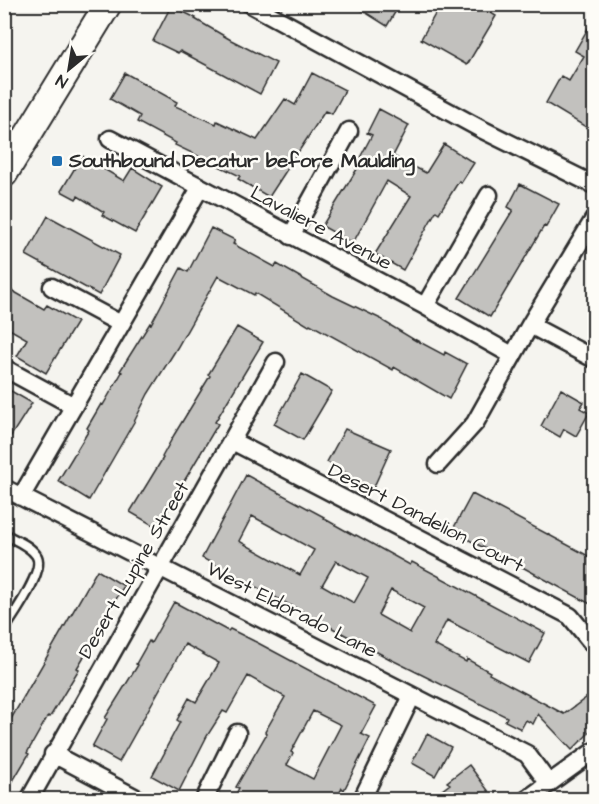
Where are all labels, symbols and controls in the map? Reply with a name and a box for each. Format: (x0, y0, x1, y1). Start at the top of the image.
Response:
north arrow (39, 39, 99, 99)
text: N (52, 69, 72, 93)
place label: Southbound Decatur before Maulding (68, 147, 415, 176)
marker: Southbound Decatur before Maulding (50, 154, 64, 168)
street label: Lavaliere Avenue (245, 179, 397, 277)
street label: Desert Dandelion Court (323, 456, 529, 580)
street label: Desert Lupine Street (72, 476, 196, 664)
street label: West Eldorado Lane (202, 555, 382, 665)

